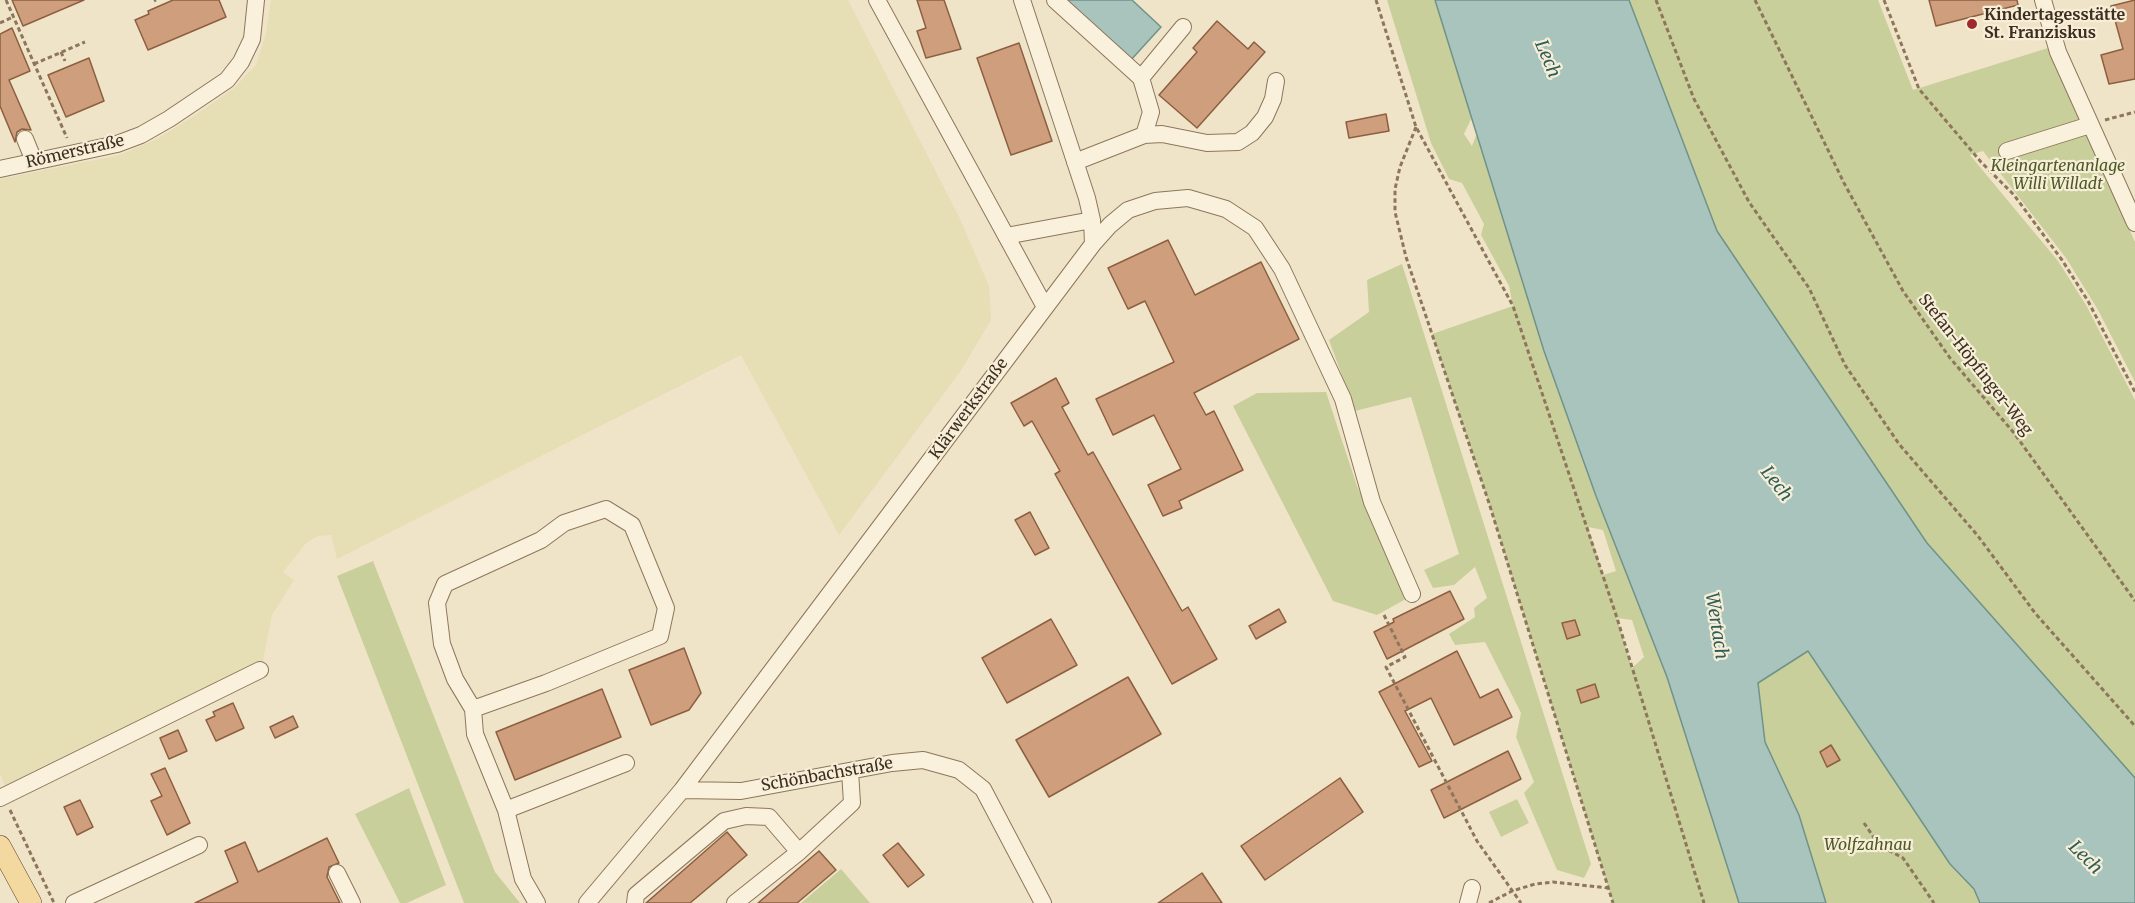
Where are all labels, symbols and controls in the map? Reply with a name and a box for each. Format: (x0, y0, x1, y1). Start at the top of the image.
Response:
place label: Kindertagesstätte St. Franziskus (1984, 5, 2125, 43)
marker: Kindertagesstätte St. Franziskus (1965, 17, 1979, 31)
water label: Lech (1530, 37, 1564, 81)
street label: Römerstraße (24, 131, 126, 173)
park label: Kleingartenanlage Willi Willadt (1991, 156, 2125, 194)
street label: Stefan-Höpfinger-Weg (1914, 291, 2036, 439)
street label: Klärwerkstraße (926, 355, 1012, 463)
water label: Lech (1756, 462, 1796, 506)
water label: Wertach (1700, 591, 1732, 661)
street label: Schönbachstraße (760, 754, 894, 796)
park label: Wolfzahnau (1824, 835, 1912, 855)
water label: Lech (2064, 837, 2106, 879)

